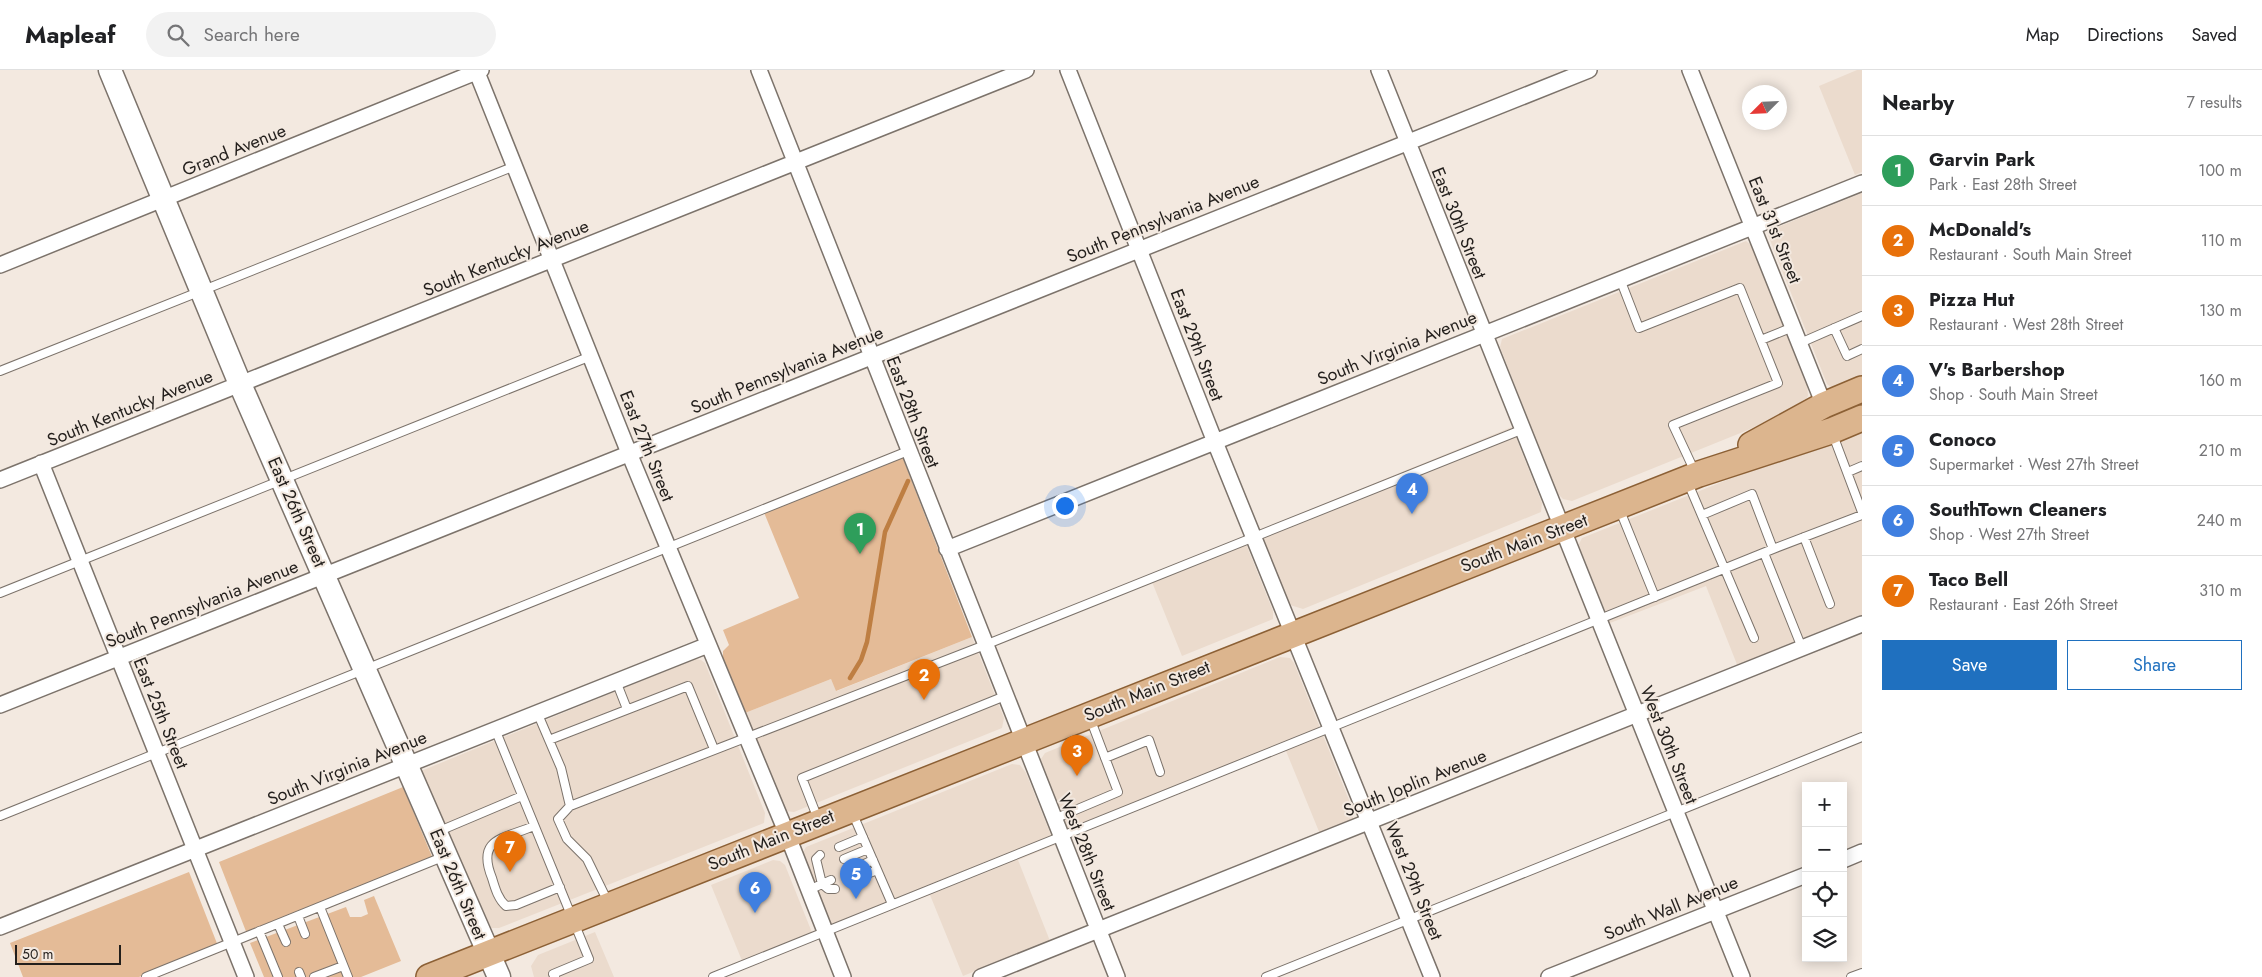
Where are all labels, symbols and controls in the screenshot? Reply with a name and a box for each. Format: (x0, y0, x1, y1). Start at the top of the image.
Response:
search box (146, 12, 496, 57)
text: Mapleaf (25, 17, 116, 52)
icon: search (164, 21, 192, 49)
text: Search here (204, 21, 300, 48)
text: Map (2026, 22, 2059, 48)
text: Directions (2087, 22, 2163, 48)
text: Saved (2191, 22, 2237, 48)
north arrow (1742, 85, 1787, 130)
text: Nearby (1882, 88, 1954, 118)
text: 7 results (2186, 91, 2242, 114)
street label: Grand Avenue (178, 117, 290, 183)
text: Garvin Park (1929, 146, 2035, 173)
text: 1 (1894, 159, 1902, 182)
text: 100 m (2198, 159, 2242, 182)
street label: East 30th Street (1425, 163, 1493, 283)
street label: South Pennsylvania Avenue (1063, 168, 1263, 270)
street label: East 31st Street (1742, 173, 1809, 288)
text: Park · East 28th Street (1929, 173, 2077, 196)
street label: South Kentucky Avenue (419, 213, 593, 303)
text: McDonald's (1929, 216, 2031, 243)
text: 2 (1893, 229, 1903, 252)
text: 110 m (2201, 229, 2242, 252)
text: Restaurant · South Main Street (1929, 243, 2132, 266)
street label: East 29th Street (1164, 285, 1231, 405)
text: Pizza Hut (1929, 286, 2014, 313)
text: 3 (1893, 299, 1903, 322)
text: 130 m (2199, 299, 2242, 322)
street label: South Virginia Avenue (1313, 304, 1481, 392)
text: Restaurant · West 28th Street (1929, 313, 2123, 336)
street label: South Pennsylvania Avenue (687, 319, 887, 421)
street label: East 28th Street (880, 352, 946, 472)
text: V's Barbershop (1929, 356, 2065, 383)
street label: South Kentucky Avenue (43, 363, 217, 453)
text: 4 (1892, 369, 1904, 392)
text: 160 m (2199, 369, 2242, 392)
text: Shop · South Main Street (1929, 383, 2098, 406)
street label: East 27th Street (613, 387, 681, 506)
text: Conoco (1929, 426, 1996, 453)
text: 5 (1893, 439, 1903, 462)
text: 210 m (2199, 439, 2242, 462)
street label: East 26th Street (261, 453, 333, 572)
text: Supermarket · West 27th Street (1929, 453, 2139, 476)
pin: 4 (1396, 473, 1428, 514)
your location (1052, 493, 1078, 519)
text: SouthTown Cleaners (1929, 496, 2107, 523)
street label: South Main Street (1457, 507, 1592, 579)
text: 6 (1893, 509, 1903, 532)
text: 240 m (2197, 509, 2242, 532)
pin: 1 (844, 513, 876, 554)
text: Shop · West 27th Street (1929, 523, 2089, 546)
street label: South Pennsylvania Avenue (102, 553, 302, 655)
text: Taco Bell (1929, 566, 2008, 593)
text: 7 (1893, 579, 1903, 602)
text: 310 m (2199, 579, 2242, 602)
text: Restaurant · East 26th Street (1929, 593, 2118, 616)
button: Save (1882, 640, 2057, 690)
button: Share (2067, 640, 2242, 690)
street label: East 25th Street (127, 653, 195, 773)
street label: South Main Street (1080, 654, 1215, 728)
pin: 2 (908, 659, 940, 700)
street label: West 30th Street (1633, 682, 1705, 809)
street label: South Virginia Avenue (263, 724, 431, 812)
pin: 3 (1061, 735, 1093, 776)
street label: South Joplin Avenue (1339, 742, 1491, 824)
map controls (1802, 782, 1847, 962)
button: + (1802, 782, 1847, 827)
street label: West 28th Street (1052, 789, 1123, 915)
street label: South Main Street (704, 803, 839, 877)
street label: West 29th Street (1378, 818, 1450, 945)
street label: East 26th Street (423, 824, 493, 944)
button: − (1802, 827, 1847, 872)
pin: 7 (494, 831, 526, 872)
pin: 5 (840, 858, 872, 899)
street label: South Wall Avenue (1600, 869, 1742, 947)
pin: 6 (739, 872, 771, 913)
button: locate (1802, 872, 1847, 917)
button: layers (1802, 917, 1847, 962)
scale bar (15, 942, 121, 965)
text: 50 m (22, 944, 53, 964)

